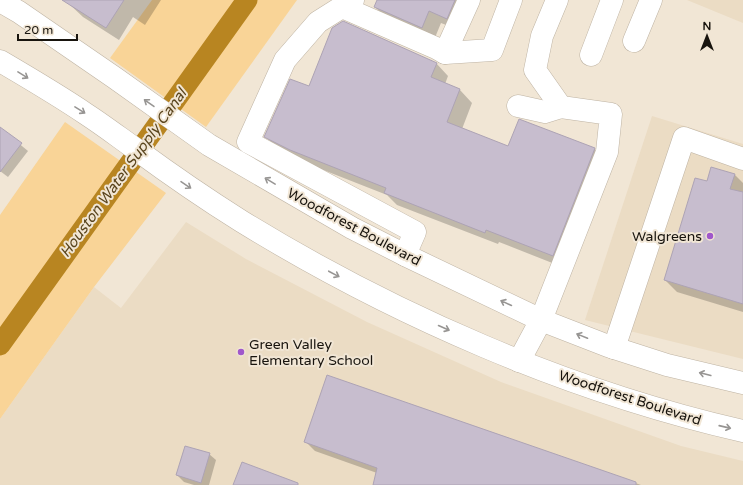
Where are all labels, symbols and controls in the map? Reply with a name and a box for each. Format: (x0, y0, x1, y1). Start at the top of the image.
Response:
scale bar (18, 16, 77, 42)
north arrow (687, 16, 727, 56)
text: N (703, 20, 711, 33)
text: 20 m (24, 23, 53, 37)
one-way arrow (17, 71, 28, 79)
water label: Houston Water Supply Canal (56, 83, 192, 261)
one-way arrow (144, 99, 155, 107)
one-way arrow (74, 106, 86, 114)
one-way arrow (264, 177, 276, 185)
one-way arrow (180, 181, 192, 189)
street label: Woodforest Boulevard (284, 185, 424, 269)
place label: Walgreens (632, 228, 702, 245)
marker: Walgreens (705, 231, 715, 241)
one-way arrow (328, 271, 340, 278)
one-way arrow (500, 299, 512, 306)
one-way arrow (438, 325, 450, 332)
one-way arrow (577, 332, 589, 339)
place label: Green Valley Elementary School (249, 336, 373, 369)
marker: Green Valley Elementary School (236, 347, 246, 357)
street label: Woodforest Boulevard (557, 367, 703, 429)
one-way arrow (699, 370, 712, 377)
one-way arrow (719, 423, 732, 431)

